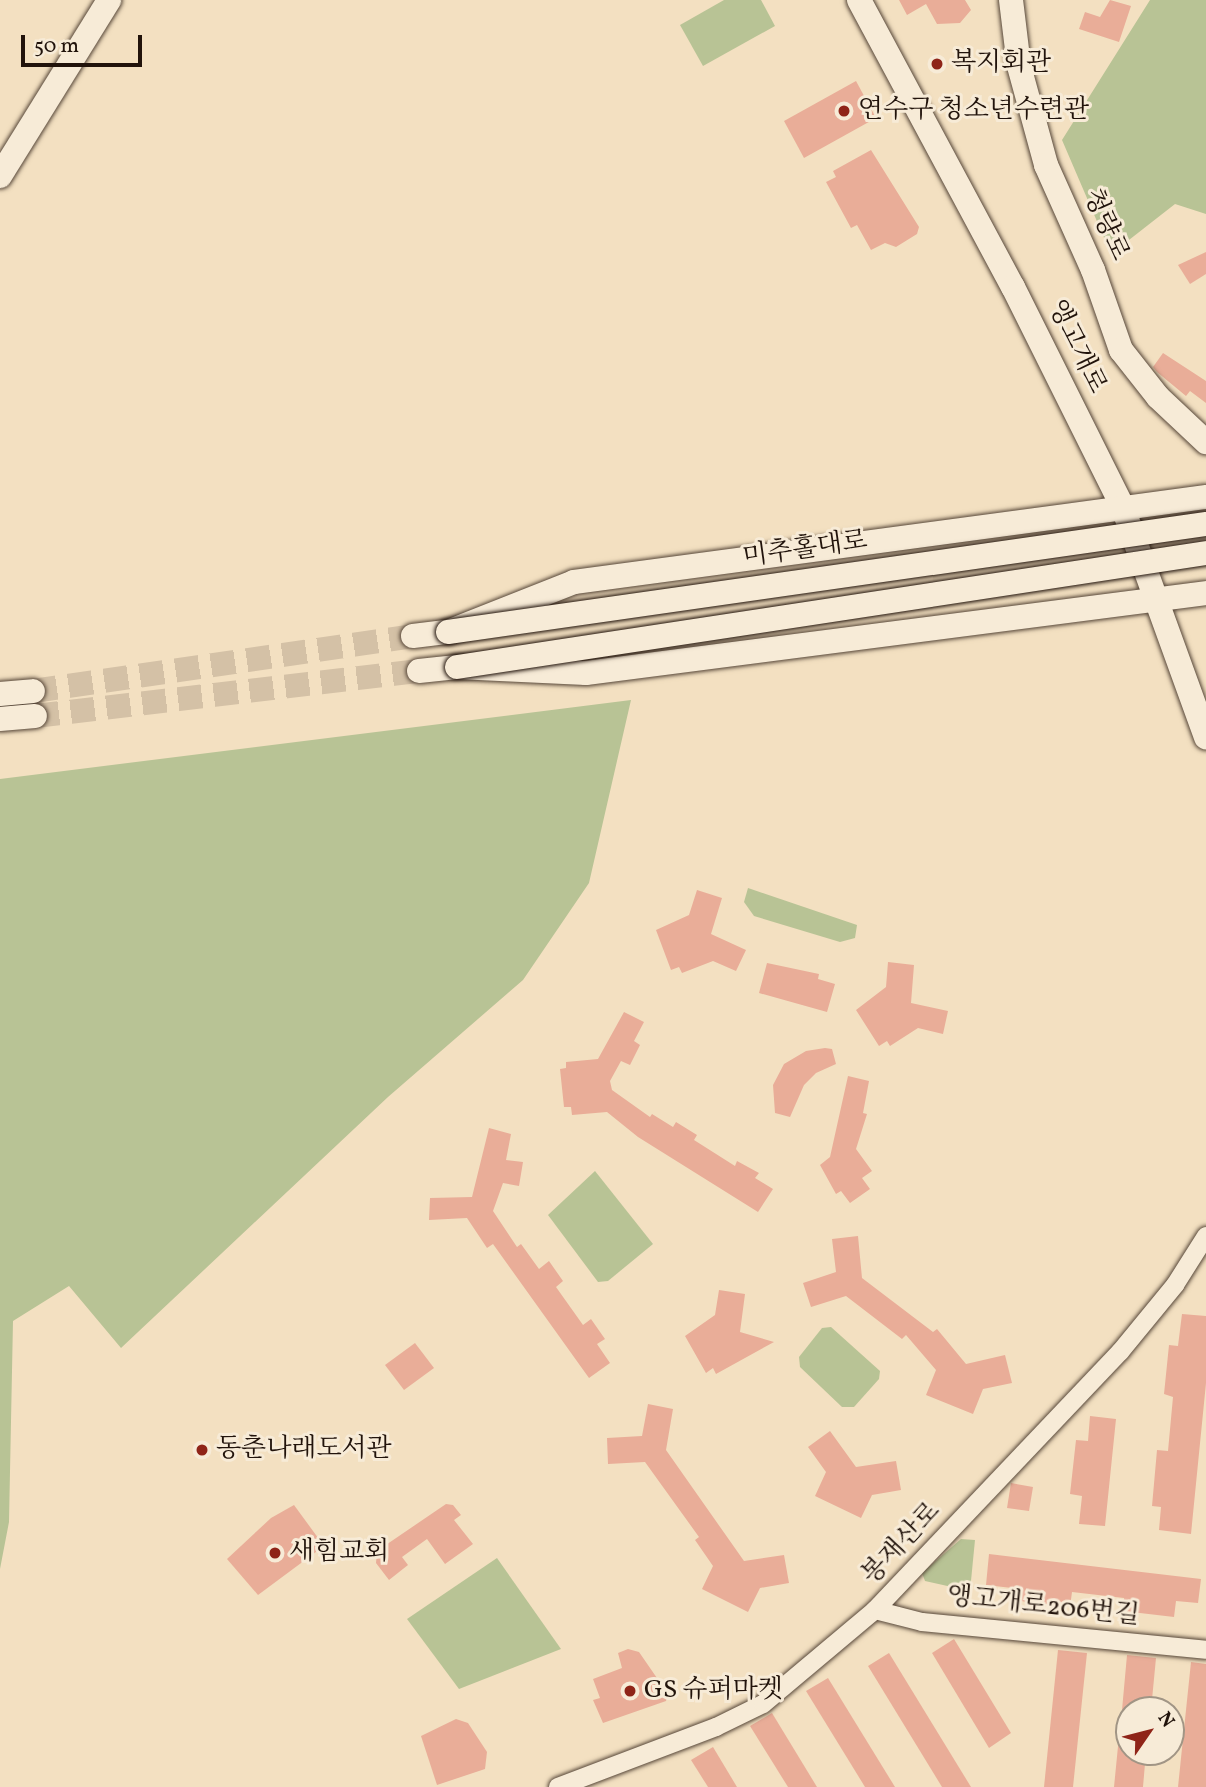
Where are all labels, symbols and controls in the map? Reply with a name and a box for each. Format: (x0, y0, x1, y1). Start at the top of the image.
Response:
scale bar (24, 21, 145, 65)
text: 50 m (34, 32, 79, 61)
place label: 복지회관 (951, 48, 1051, 80)
marker: 복지회관 (929, 56, 945, 72)
place label: 연수구 청소년수련관 (858, 95, 1089, 127)
marker: 연수구 청소년수련관 (836, 103, 852, 119)
street label: 청량로 (1075, 184, 1135, 266)
street label: 앵고개로 (1040, 295, 1112, 399)
street label: 미추홀대로 (741, 526, 869, 574)
place label: 동춘나래도서관 (216, 1434, 392, 1466)
marker: 동춘나래도서관 (194, 1442, 210, 1458)
street label: 봉재산로 (856, 1497, 948, 1591)
place label: 새힘교회 (289, 1537, 389, 1569)
marker: 새힘교회 (267, 1545, 283, 1561)
street label: 앵고개로206번길 (945, 1581, 1141, 1633)
place label: GS 슈퍼마켓 (644, 1675, 783, 1707)
marker: GS 슈퍼마켓 (622, 1683, 638, 1699)
north arrow (1115, 1696, 1185, 1766)
text: N (1151, 1707, 1180, 1733)

